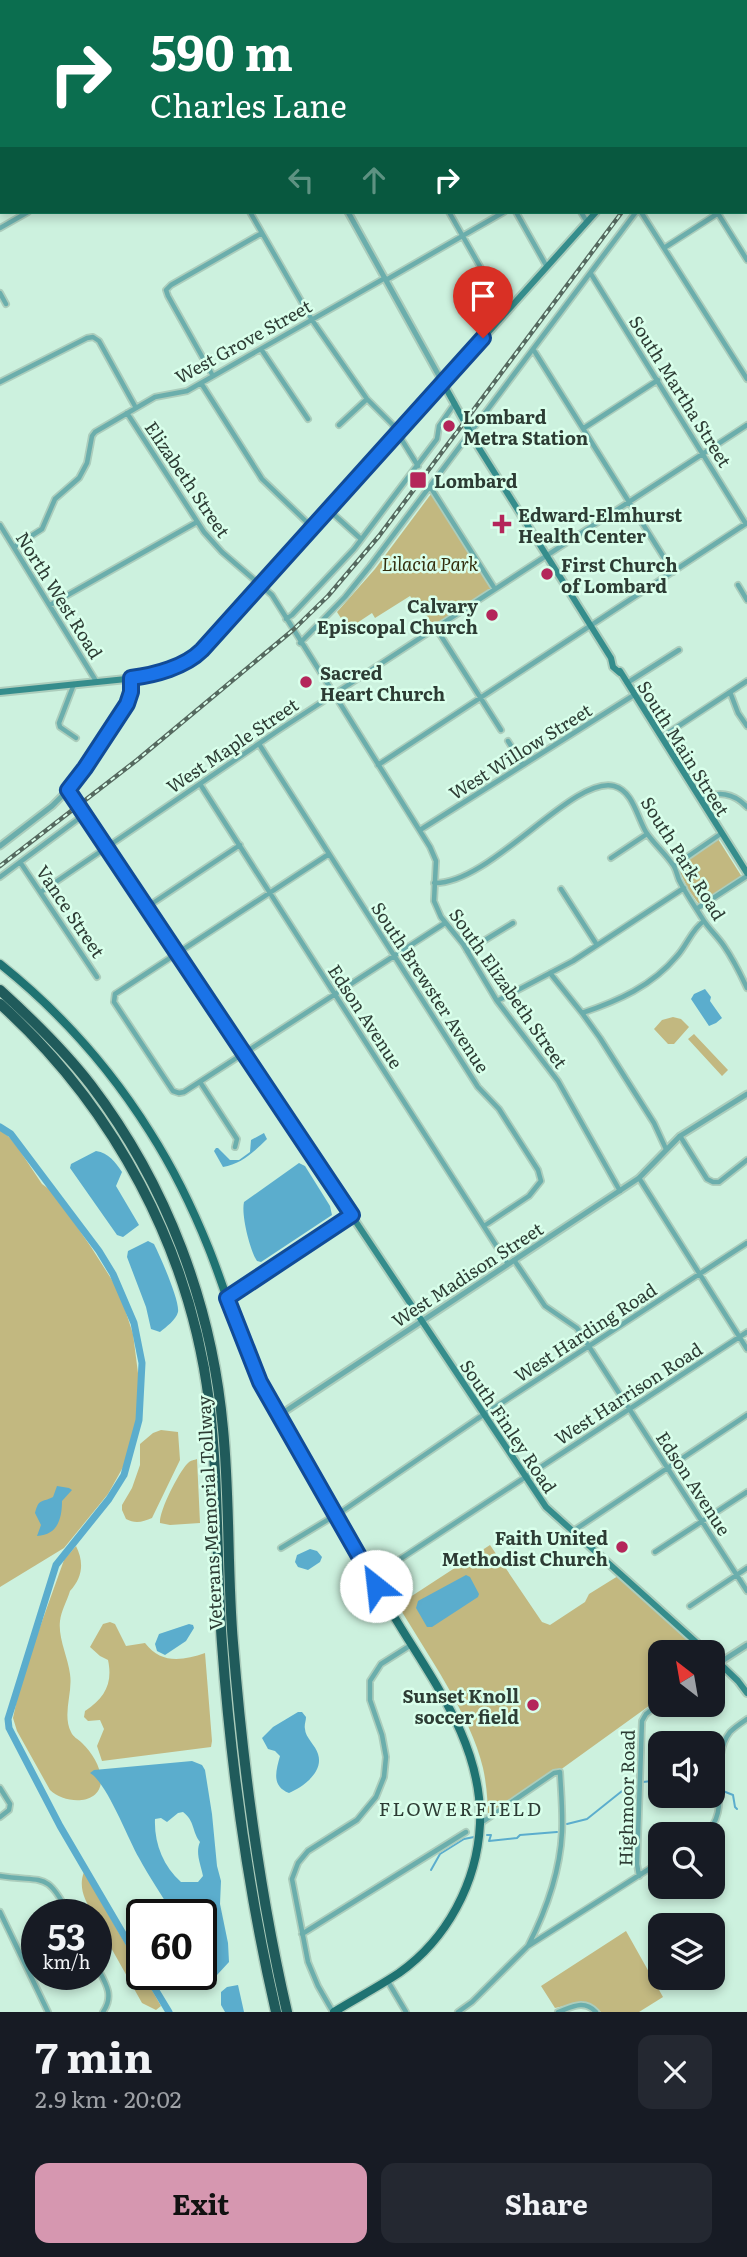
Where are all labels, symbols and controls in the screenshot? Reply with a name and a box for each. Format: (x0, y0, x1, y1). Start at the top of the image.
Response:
text: 590 m (150, 13, 293, 86)
icon: right (35, 28, 126, 119)
text: Charles Lane (150, 80, 347, 128)
icon: left (282, 161, 320, 199)
icon: ahead (355, 161, 393, 199)
icon: right (428, 161, 466, 199)
pin (453, 266, 513, 338)
icon: arrive (464, 277, 502, 315)
street label: West Grove Street (170, 292, 317, 390)
street label: South Martha Street (623, 310, 739, 473)
place label: Lombard Metra Station (463, 403, 589, 451)
street label: Elizabeth Street (139, 415, 238, 543)
marker: Lombard Metra Station (441, 418, 457, 434)
place label: Lombard (434, 467, 518, 494)
marker: Lombard (408, 470, 428, 490)
place label: Edward-Elmhurst Health Center (518, 501, 682, 549)
marker: Edward-Elmhurst Health Center (492, 514, 512, 534)
street label: North West Road (10, 526, 110, 664)
park label: Lilacia Park (382, 550, 478, 577)
place label: First Church of Lombard (561, 551, 678, 599)
marker: First Church of Lombard (539, 566, 555, 582)
place label: Calvary Episcopal Church (317, 592, 478, 640)
marker: Calvary Episcopal Church (484, 607, 500, 623)
place label: Sacred Heart Church (320, 659, 445, 707)
marker: Sacred Heart Church (298, 674, 314, 690)
street label: South Main Street (631, 675, 737, 822)
street label: West Maple Street (160, 690, 304, 799)
street label: West Willow Street (443, 696, 597, 806)
street label: South Park Road (635, 791, 733, 925)
street label: Vance Street (30, 859, 112, 963)
street label: South Brewster Avenue (365, 896, 497, 1078)
street label: South Elizabeth Street (443, 902, 575, 1074)
street label: Edson Avenue (322, 958, 410, 1074)
street label: West Madison Street (386, 1214, 549, 1333)
street label: West Harding Road (508, 1276, 662, 1388)
street label: West Harrison Road (549, 1335, 707, 1451)
street label: South Finley Road (454, 1354, 564, 1498)
street label: Veterans Memorial Tollway (189, 1394, 229, 1631)
street label: Edson Avenue (650, 1425, 738, 1541)
place label: Faith United Methodist Church (442, 1524, 608, 1572)
marker: Faith United Methodist Church (614, 1539, 630, 1555)
position arrow (339, 1549, 413, 1623)
north arrow (648, 1640, 724, 1717)
map controls (648, 1640, 725, 1990)
place label: Sunset Knoll soccer field (402, 1682, 519, 1730)
marker: Sunset Knoll soccer field (525, 1697, 541, 1713)
street label: Highmoor Road (611, 1729, 641, 1867)
button: sound (648, 1731, 725, 1808)
district label: FLOWERFIELD (379, 1794, 543, 1822)
button: search (648, 1822, 725, 1899)
speed limit sign: 60 (126, 1899, 217, 1990)
text: 53 (47, 1909, 86, 1961)
button: layers (648, 1913, 725, 1990)
text: km/h (43, 1948, 90, 1975)
text: 7 min (35, 2024, 153, 2086)
button: close (638, 2035, 712, 2109)
text: 2.9 km · 20:02 (35, 2081, 181, 2115)
button: Exit (35, 2163, 367, 2243)
button: Share (381, 2163, 712, 2243)

